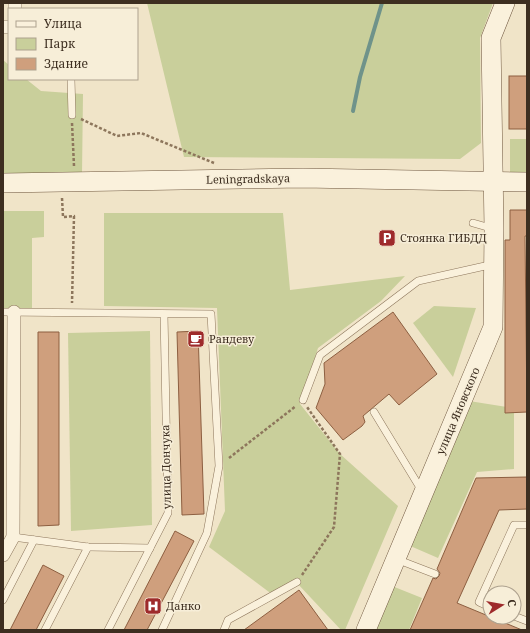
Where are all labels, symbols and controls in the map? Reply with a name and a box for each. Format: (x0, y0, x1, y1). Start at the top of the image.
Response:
legend (8, 8, 138, 80)
text: Улица (44, 15, 82, 32)
text: Парк (44, 35, 76, 52)
text: Здание (44, 55, 88, 72)
street label: Leningradskaya (206, 170, 290, 187)
parking icon: Стоянка ГИБДД (377, 228, 397, 248)
place label: Стоянка ГИБДД (400, 230, 487, 245)
cafe icon: Рандеву (186, 329, 206, 349)
place label: Рандеву (209, 331, 255, 346)
street label: улица Яновского (432, 365, 483, 457)
street label: улица Дончука (157, 425, 174, 510)
north arrow (482, 585, 522, 625)
hospital icon: Данко (143, 596, 163, 616)
place label: Данко (166, 598, 201, 613)
text: С (504, 598, 520, 608)

